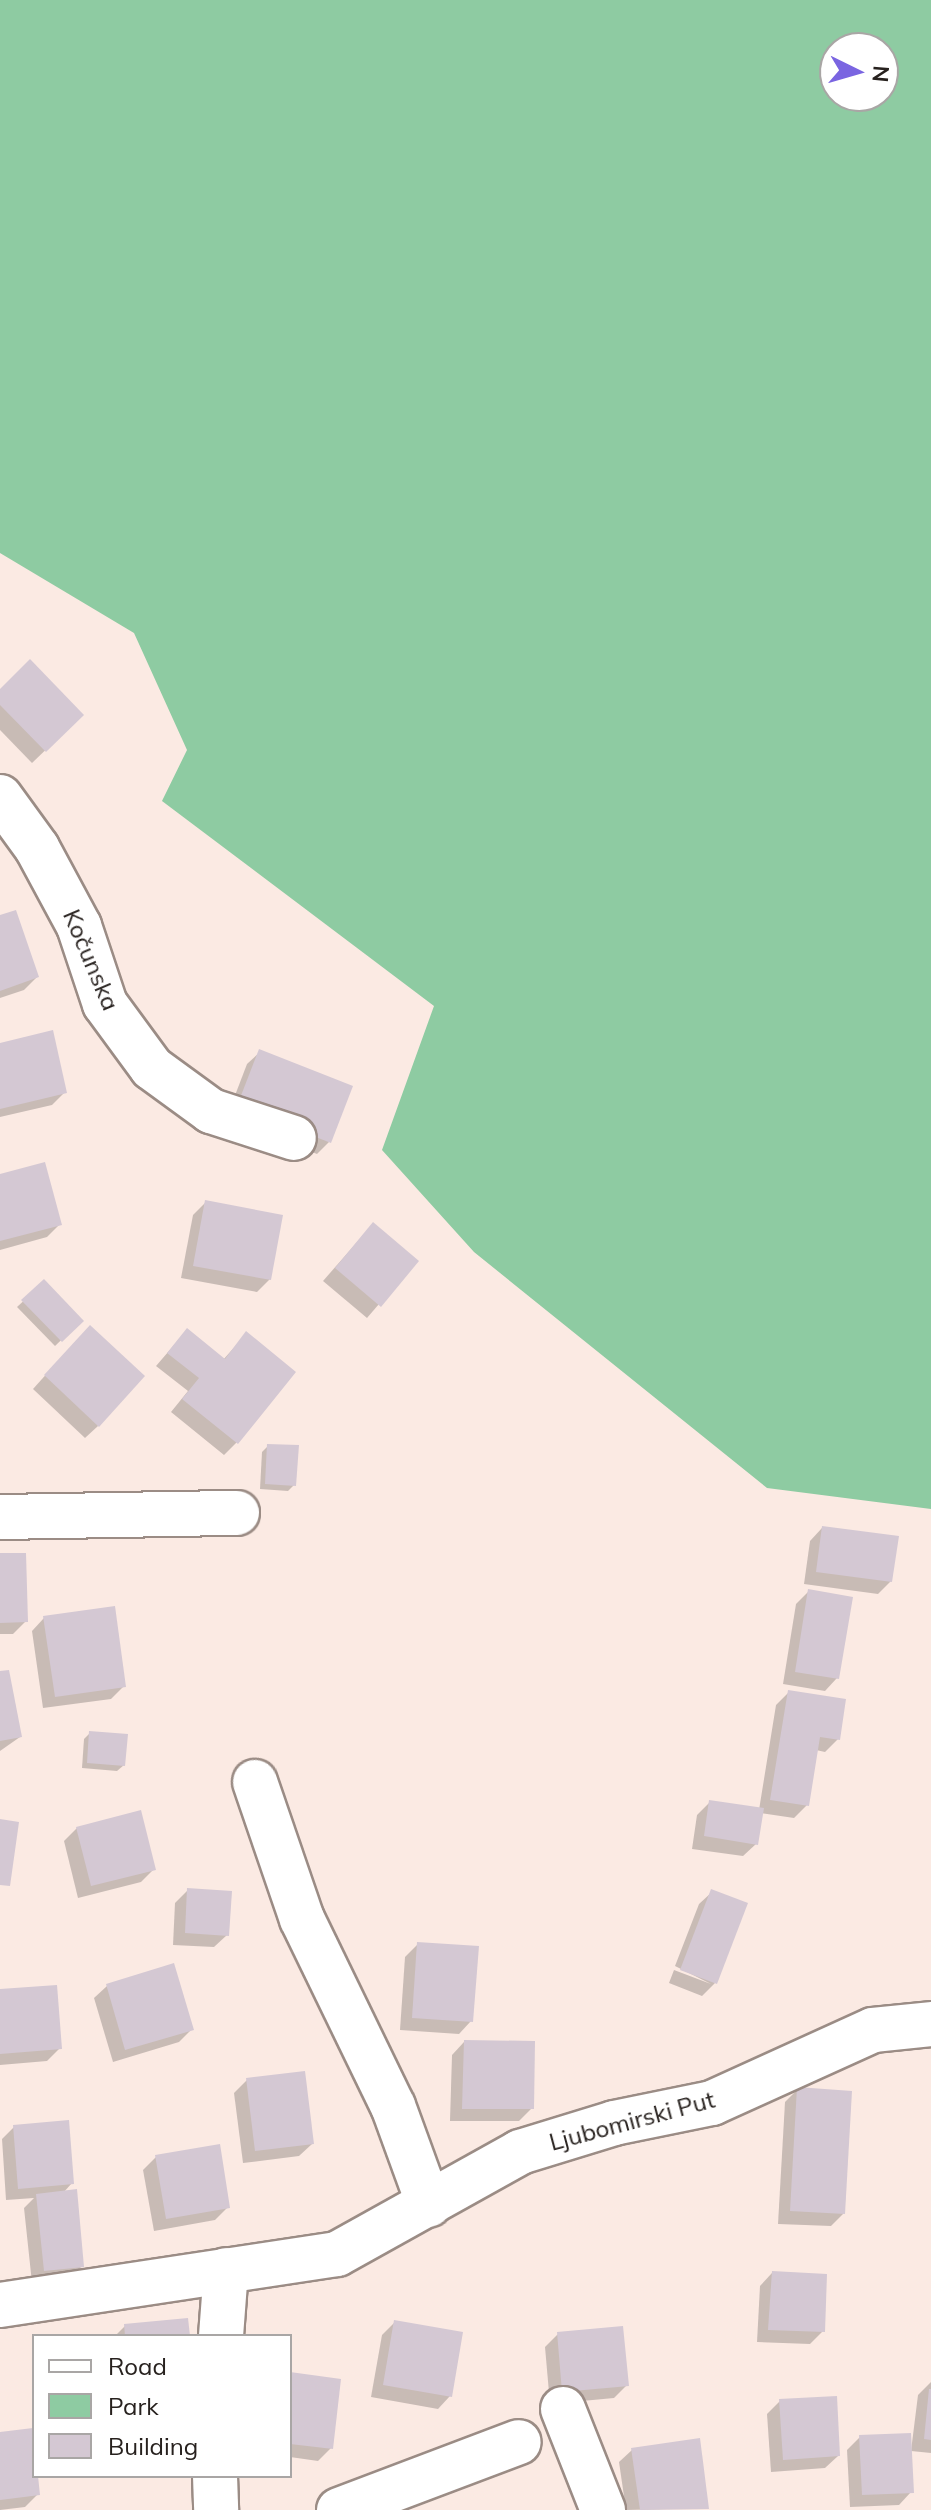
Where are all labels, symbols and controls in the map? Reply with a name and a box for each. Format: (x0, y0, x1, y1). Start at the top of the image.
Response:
north arrow (819, 32, 899, 112)
text: N (866, 64, 896, 83)
street label: Kočunska (57, 905, 125, 1015)
street label: Ljubomirski Put (546, 2085, 718, 2157)
legend (32, 2334, 292, 2478)
text: Road (108, 2351, 167, 2381)
text: Park (108, 2391, 159, 2421)
text: Building (108, 2431, 198, 2461)

